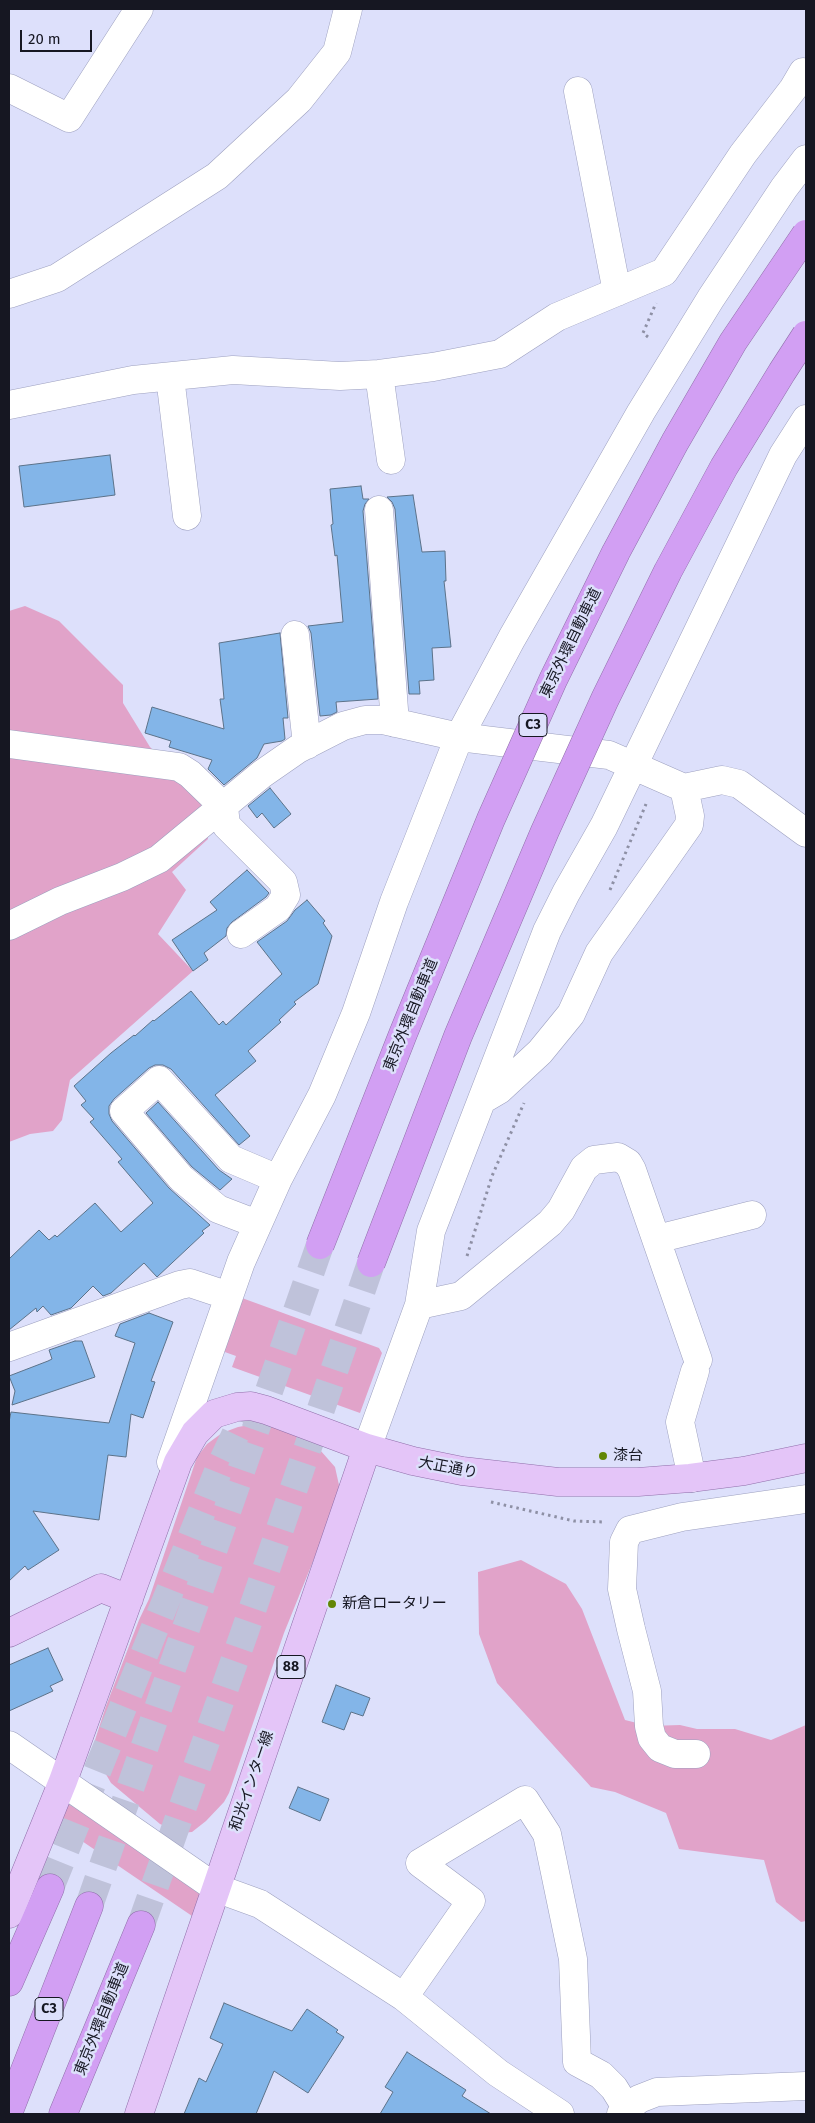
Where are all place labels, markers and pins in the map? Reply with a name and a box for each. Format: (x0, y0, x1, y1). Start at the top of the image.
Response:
place label: 漆台 (613, 1447, 643, 1465)
marker: 漆台 (597, 1450, 609, 1462)
place label: 新倉ロータリー (342, 1595, 447, 1613)
marker: 新倉ロータリー (326, 1598, 338, 1610)

